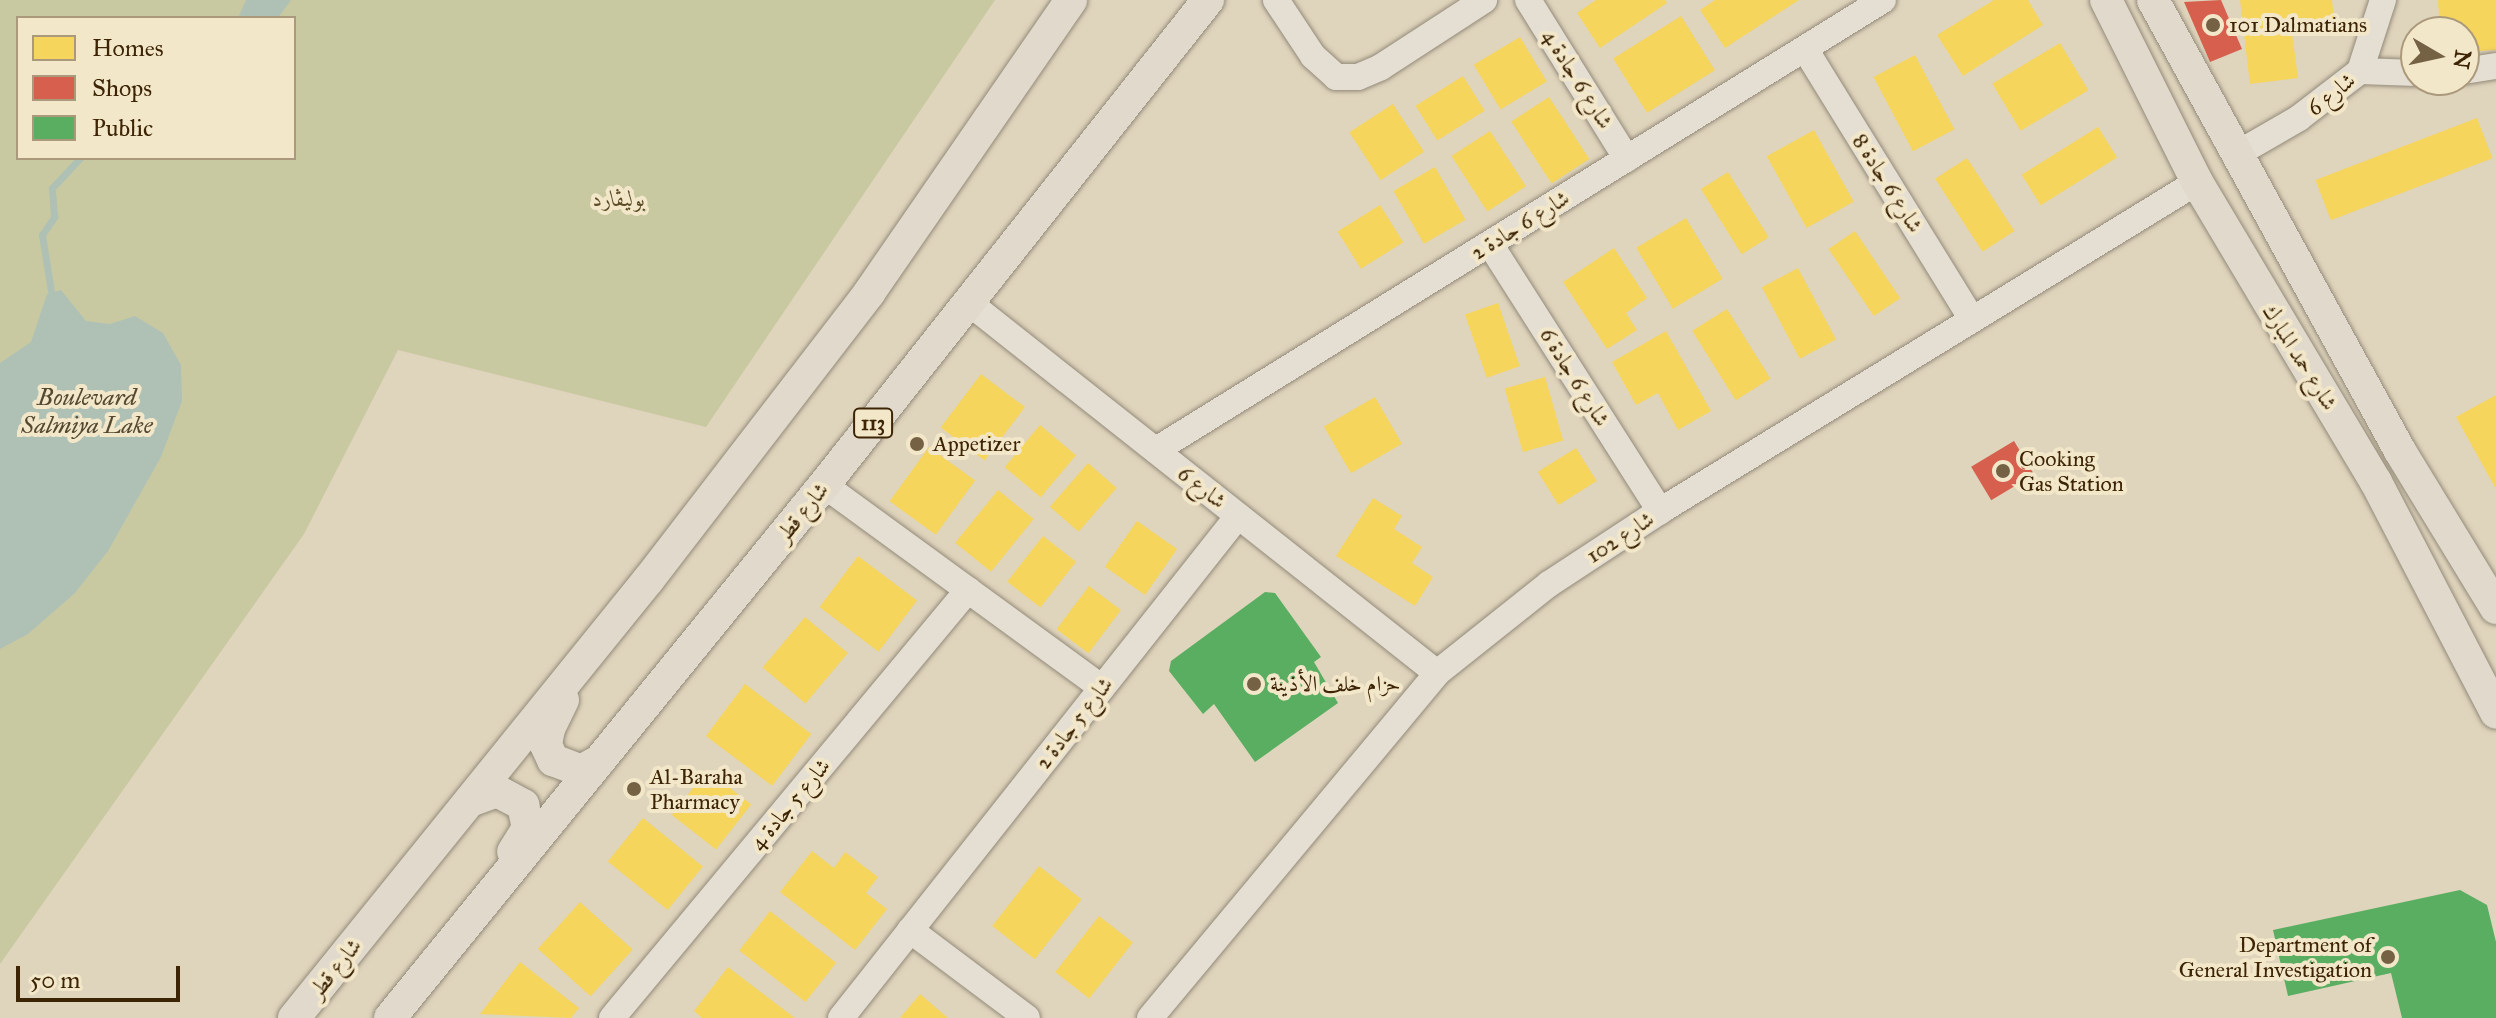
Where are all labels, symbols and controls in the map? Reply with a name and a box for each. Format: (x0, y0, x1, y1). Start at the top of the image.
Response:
place label: 101 Dalmatians (2229, 12, 2367, 38)
legend (16, 16, 296, 160)
marker: 101 Dalmatians (2204, 16, 2222, 34)
north arrow (2400, 16, 2480, 96)
street label: شارع 6 جادة 4 (1537, 24, 1619, 134)
text: Homes (92, 33, 164, 63)
text: N (2447, 48, 2477, 71)
street label: شارع 6 (2302, 67, 2360, 121)
text: Shops (92, 73, 152, 103)
text: Public (92, 113, 153, 143)
street label: شارع 6 جادة 8 (1847, 129, 1929, 237)
street label: شارع 6 جادة 2 (1466, 184, 1574, 266)
park label: بوليڤارد (592, 186, 646, 212)
street label: شارع حمد المبارك (2257, 299, 2343, 415)
street label: شارع 6 جادة 6 (1534, 323, 1616, 431)
water label: Boulevard Salmiya Lake (21, 384, 153, 440)
road number: 113 (853, 407, 893, 439)
place label: Appetizer (933, 431, 1020, 457)
marker: Appetizer (908, 435, 926, 453)
place label: Cooking Gas Station (2019, 445, 2124, 496)
street label: شارع 6 (1173, 460, 1231, 514)
marker: Cooking Gas Station (1994, 462, 2012, 480)
street label: شارع قطر (770, 477, 834, 547)
street label: شارع 102 (1581, 505, 1659, 569)
place label: حزام خلف الأذينة (1270, 671, 1401, 697)
street label: شارع 5 جادة 2 (1030, 672, 1118, 774)
marker: حزام خلف الأذينة (1245, 675, 1263, 693)
street label: شارع 5 جادة 4 (744, 753, 836, 855)
place label: Al-Baraha Pharmacy (650, 763, 743, 814)
marker: Al-Baraha Pharmacy (625, 780, 643, 798)
place label: Department of General Investigation (2179, 931, 2372, 982)
street label: شارع قطر (303, 933, 367, 1003)
marker: Department of General Investigation (2379, 948, 2397, 966)
scale bar (20, 950, 184, 1000)
text: 50 m (30, 965, 80, 995)

